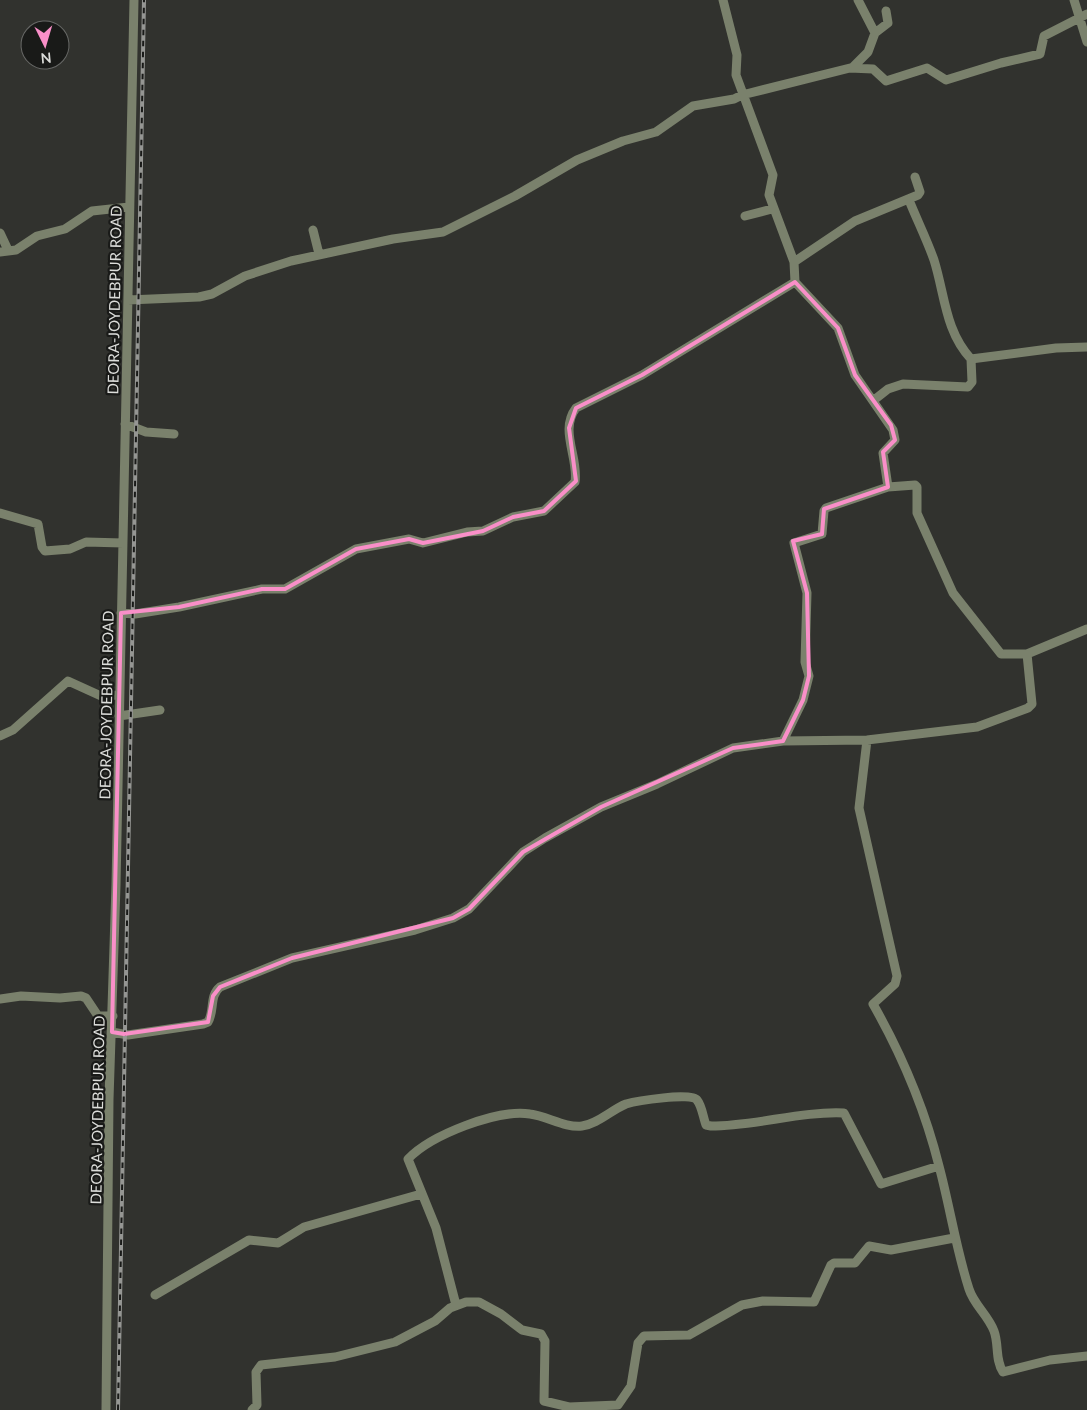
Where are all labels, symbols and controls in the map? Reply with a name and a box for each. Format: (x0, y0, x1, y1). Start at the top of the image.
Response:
north arrow (20, 20, 70, 70)
text: N (40, 50, 52, 67)
street label: DEORA-JOYDEBPUR ROAD (103, 205, 125, 395)
street label: DEORA-JOYDEBPUR ROAD (95, 610, 117, 800)
street label: DEORA-JOYDEBPUR ROAD (86, 1015, 108, 1205)

